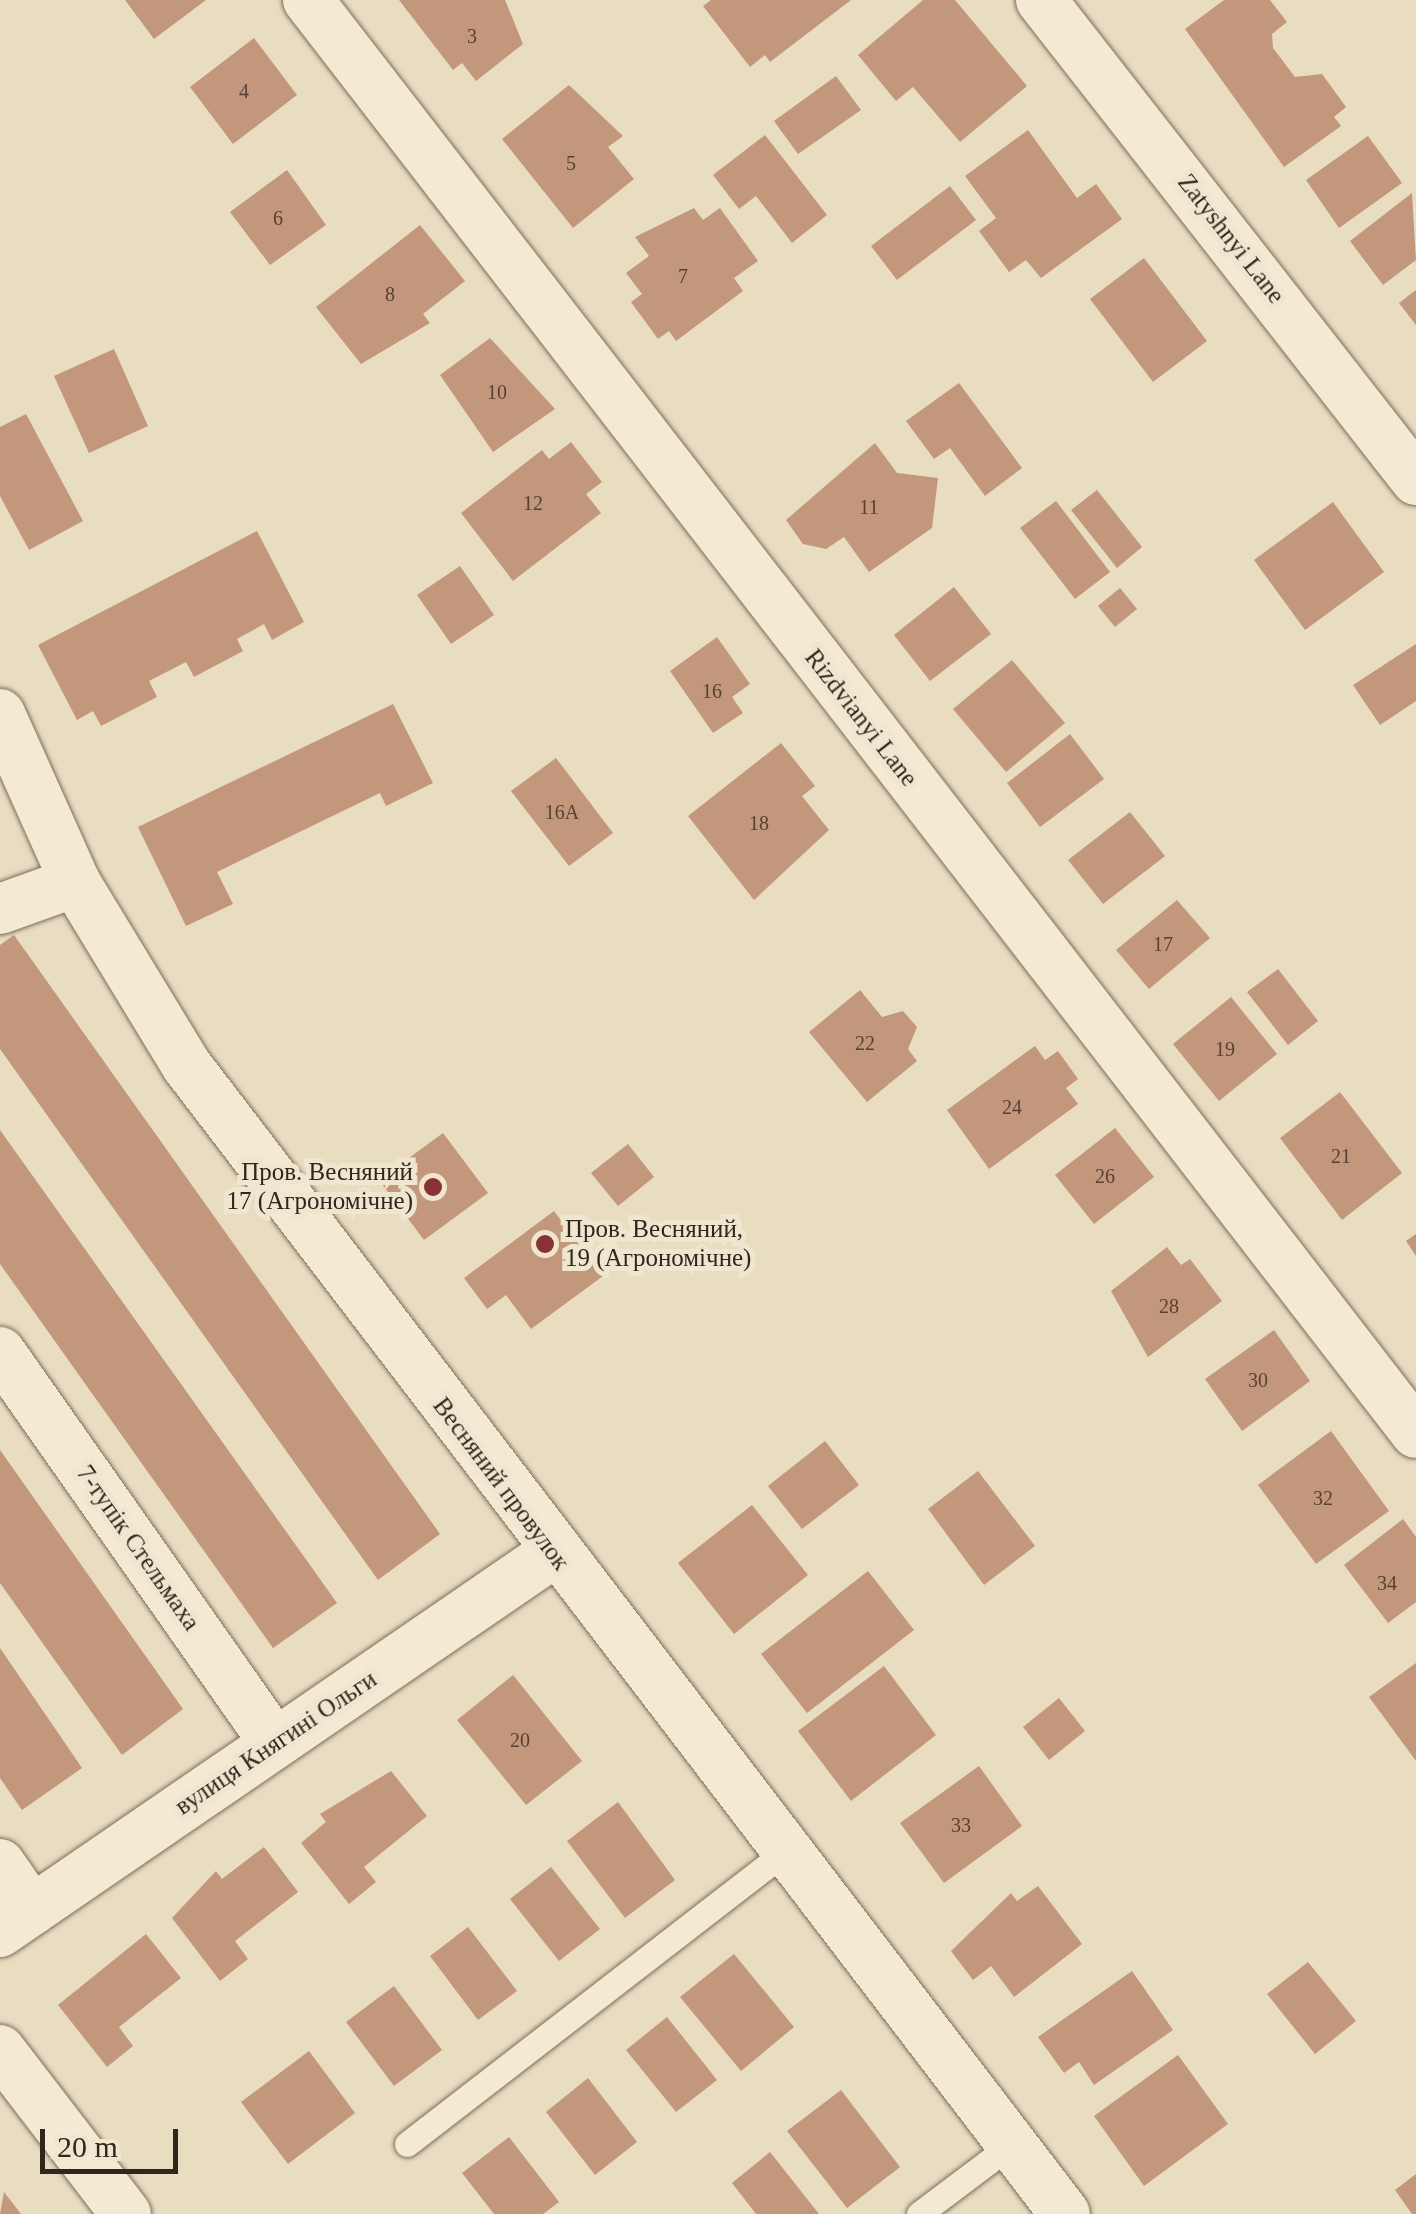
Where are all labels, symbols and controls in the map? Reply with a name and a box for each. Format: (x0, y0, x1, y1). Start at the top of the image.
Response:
house number: 3 (467, 24, 477, 48)
house number: 4 (239, 79, 249, 103)
house number: 5 (566, 151, 576, 175)
street label: Zatyshnyi Lane (1171, 168, 1291, 310)
house number: 6 (273, 206, 283, 230)
house number: 7 (678, 264, 688, 288)
house number: 8 (385, 282, 395, 306)
house number: 10 (487, 380, 507, 404)
house number: 12 (523, 491, 543, 515)
house number: 11 (859, 495, 879, 519)
street label: Rizdvianyi Lane (798, 643, 924, 793)
house number: 16 (702, 679, 722, 703)
house number: 16А (545, 800, 579, 824)
house number: 18 (749, 811, 769, 835)
house number: 17 (1153, 932, 1173, 956)
house number: 22 (855, 1031, 875, 1055)
house number: 19 (1215, 1037, 1235, 1061)
house number: 24 (1002, 1095, 1022, 1119)
house number: 21 (1331, 1144, 1351, 1168)
place label: Пров. Весняний 17 (Агрономічне) (227, 1158, 413, 1217)
house number: 26 (1095, 1164, 1115, 1188)
marker: Пров. Весняний 17 (Агрономічне) (422, 1176, 444, 1198)
place label: Пров. Весняний, 19 (Агрономічне) (565, 1215, 751, 1274)
marker: Пров. Весняний, 19 (Агрономічне) (534, 1233, 556, 1255)
house number: 28 (1159, 1294, 1179, 1318)
house number: 30 (1248, 1368, 1268, 1392)
street label: Весняний провулок (426, 1392, 576, 1576)
street label: 7-тупік Стельмаха (70, 1460, 206, 1636)
house number: 32 (1313, 1486, 1333, 1510)
house number: 34 (1377, 1571, 1397, 1595)
street label: вулиця Княгині Ольги (170, 1664, 382, 1822)
house number: 20 (510, 1728, 530, 1752)
house number: 33 (951, 1813, 971, 1837)
scale bar (45, 2109, 182, 2171)
text: 20 m (57, 2130, 118, 2163)

